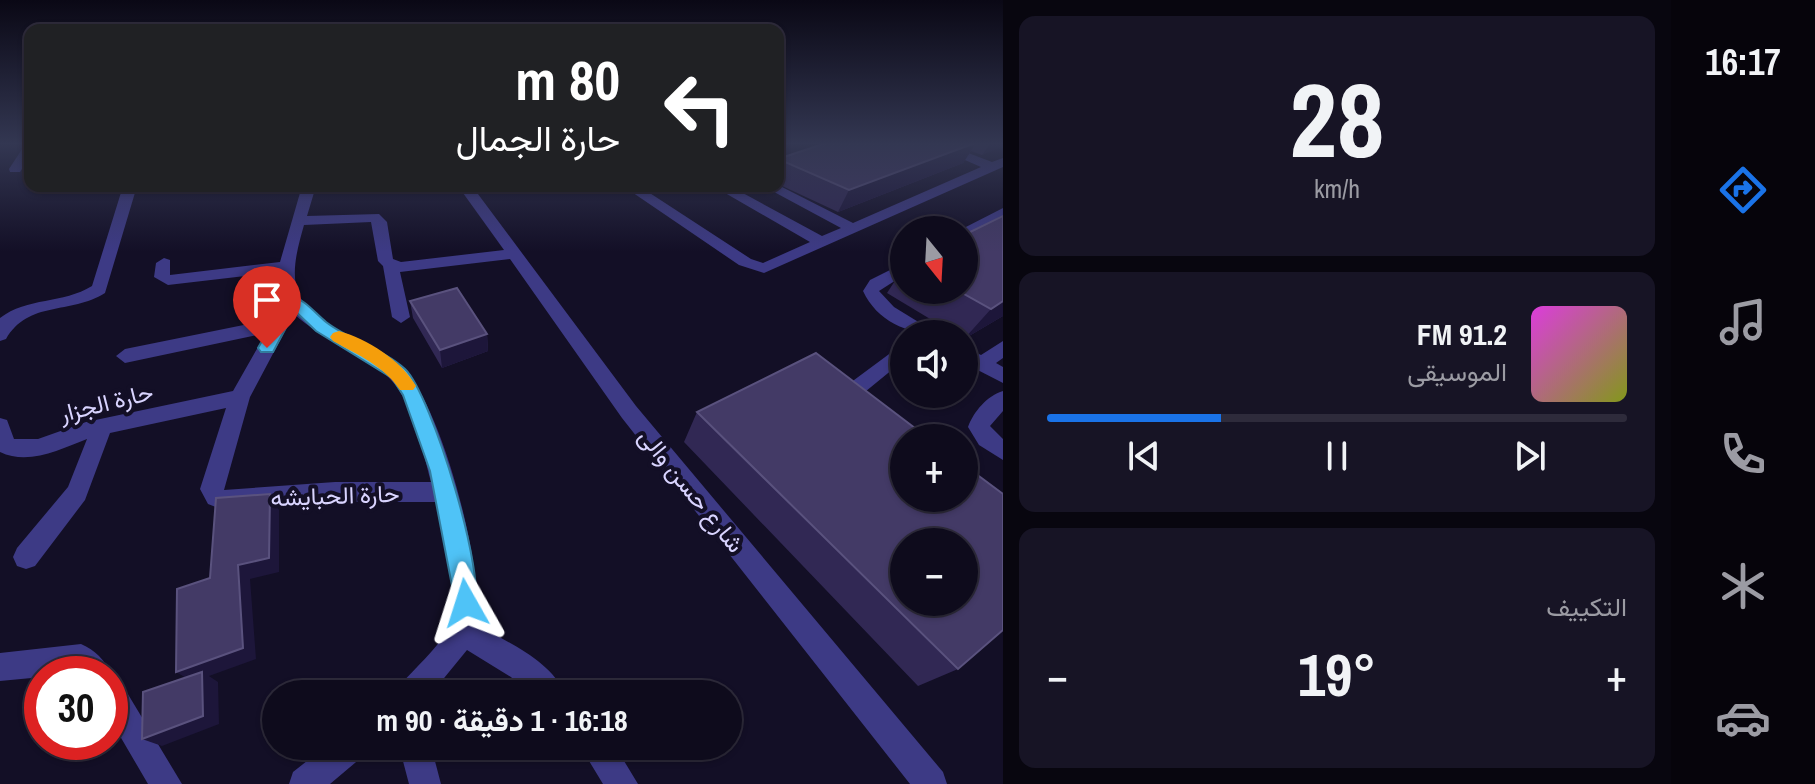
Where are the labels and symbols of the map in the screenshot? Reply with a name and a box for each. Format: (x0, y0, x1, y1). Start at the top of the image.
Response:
north arrow (890, 216, 978, 304)
pin (233, 266, 301, 348)
street label: حارة الجزار (55, 375, 156, 429)
street label: شارع حسن والى (631, 421, 752, 560)
street label: حارة الحبايشه (270, 477, 400, 513)
position arrow (424, 561, 508, 645)
speed limit sign: 30 (24, 656, 128, 760)

